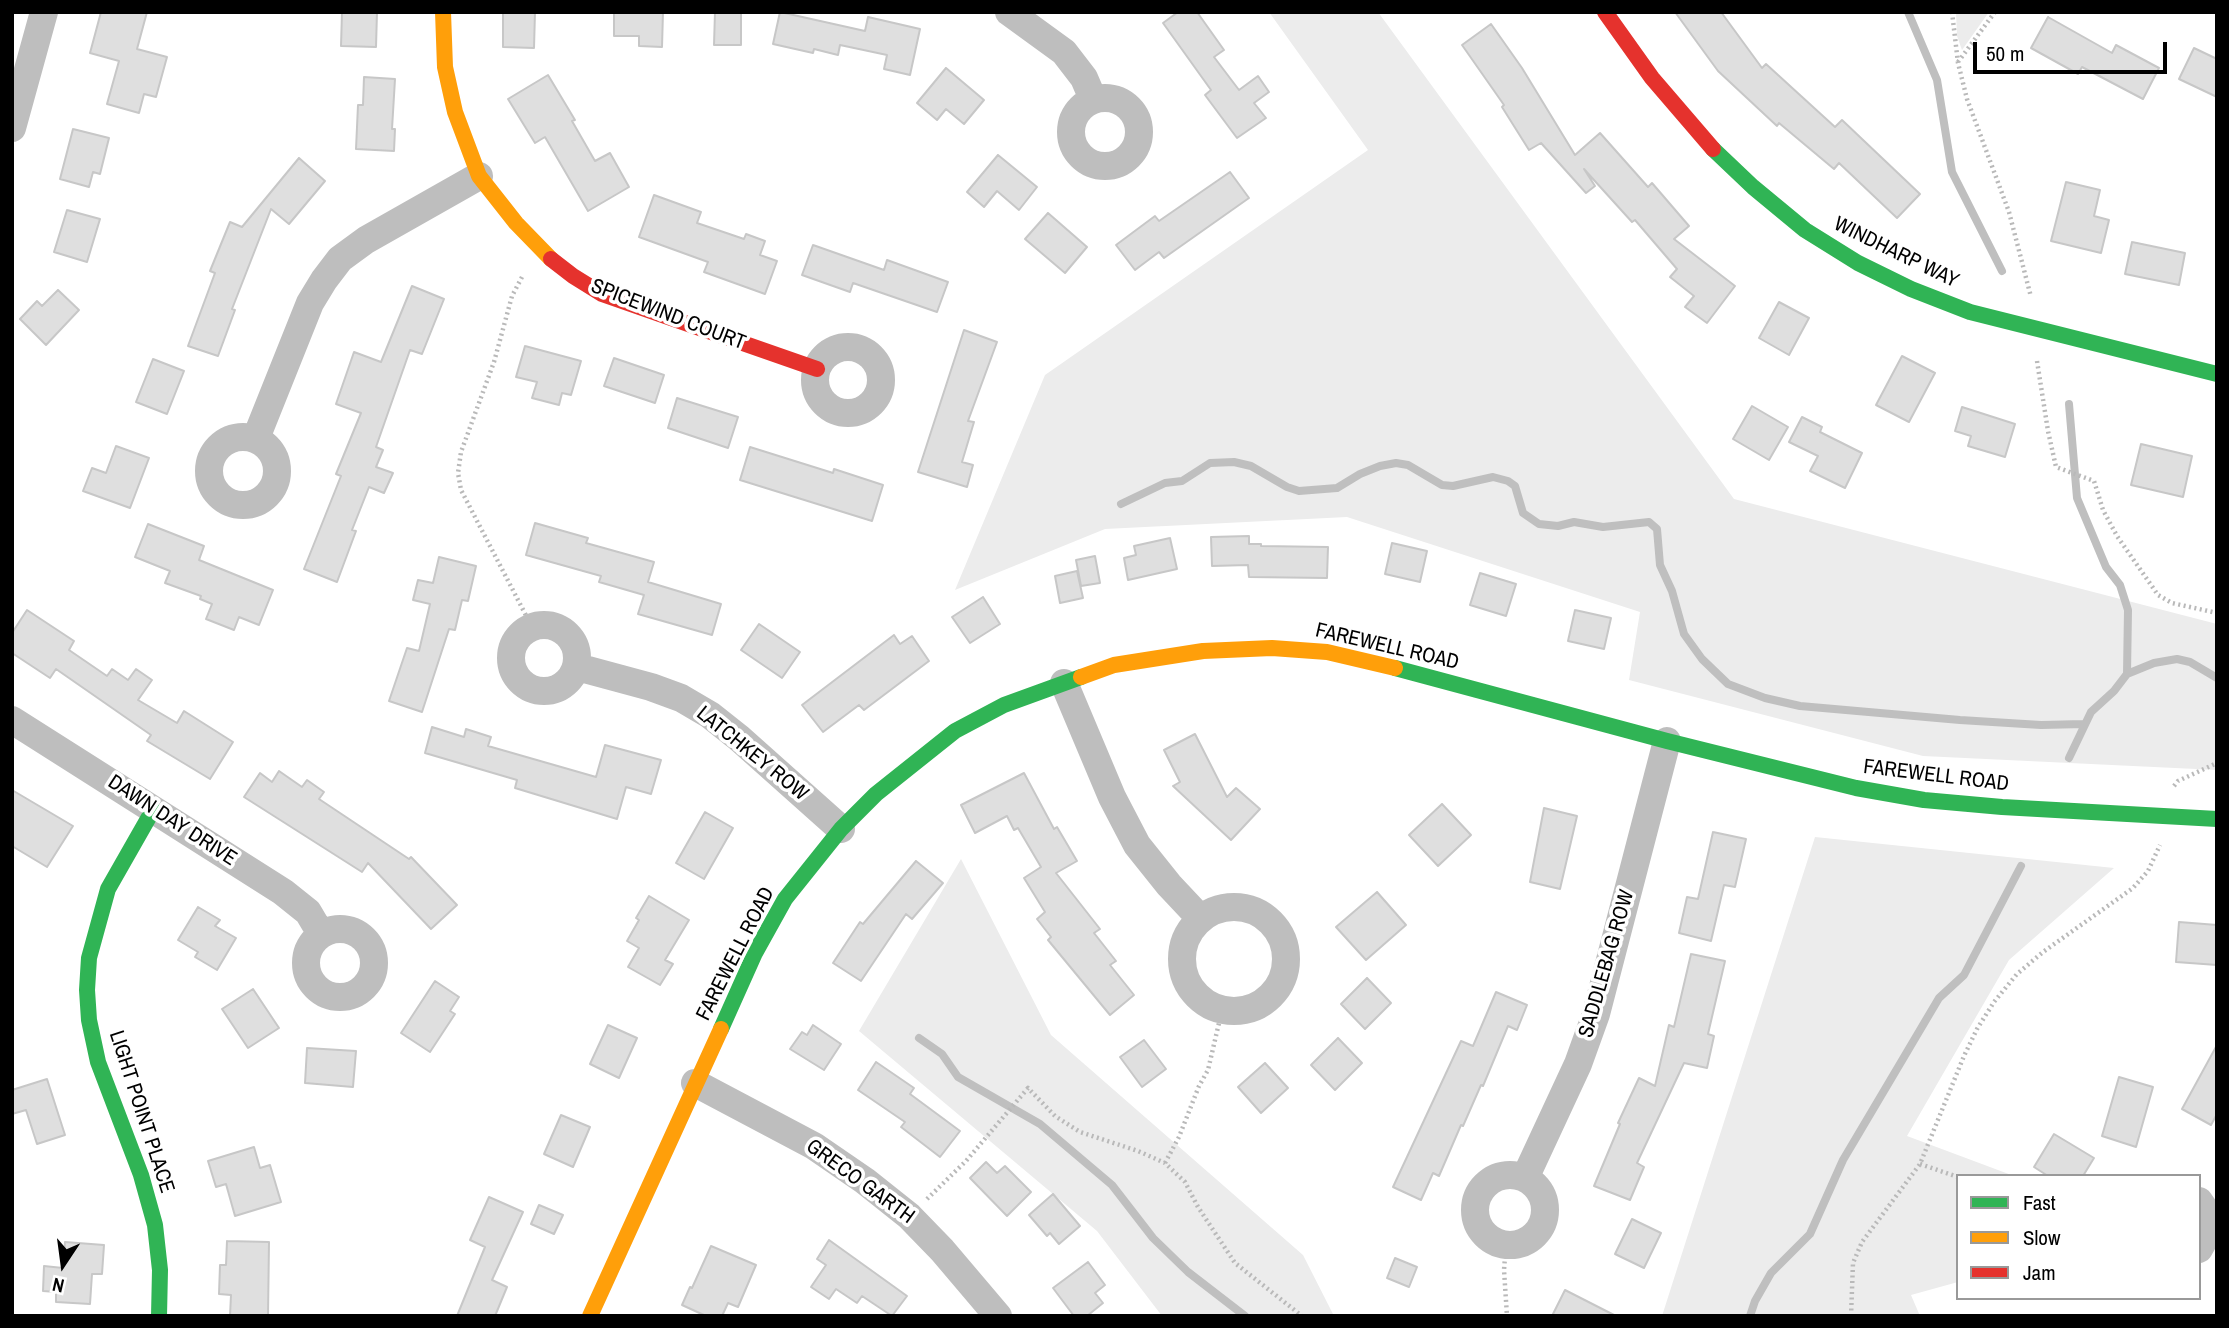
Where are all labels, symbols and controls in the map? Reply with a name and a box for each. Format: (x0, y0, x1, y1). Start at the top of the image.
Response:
scale bar (1977, 28, 2171, 72)
text: 50 m (1986, 39, 2024, 68)
street label: WINDHARP WAY (1829, 212, 1963, 294)
street label: SPICEWIND COURT (587, 274, 749, 356)
street label: FAREWELL ROAD (1313, 618, 1461, 676)
street label: LATCHKEY ROW (691, 701, 813, 807)
street label: FAREWELL ROAD (1862, 755, 2010, 797)
street label: DAWN DAY DRIVE (103, 770, 241, 872)
street label: FAREWELL ROAD (692, 883, 780, 1025)
street label: SADDLEBAG ROW (1574, 887, 1640, 1041)
street label: LIGHT POINT PLACE (103, 1028, 179, 1196)
street label: GRECO GARTH (801, 1134, 919, 1230)
legend (1956, 1174, 2201, 1300)
text: Fast (2023, 1188, 2056, 1217)
text: Slow (2023, 1223, 2060, 1252)
north arrow (28, 1230, 98, 1300)
text: Jam (2023, 1258, 2056, 1287)
text: N (50, 1272, 67, 1299)

